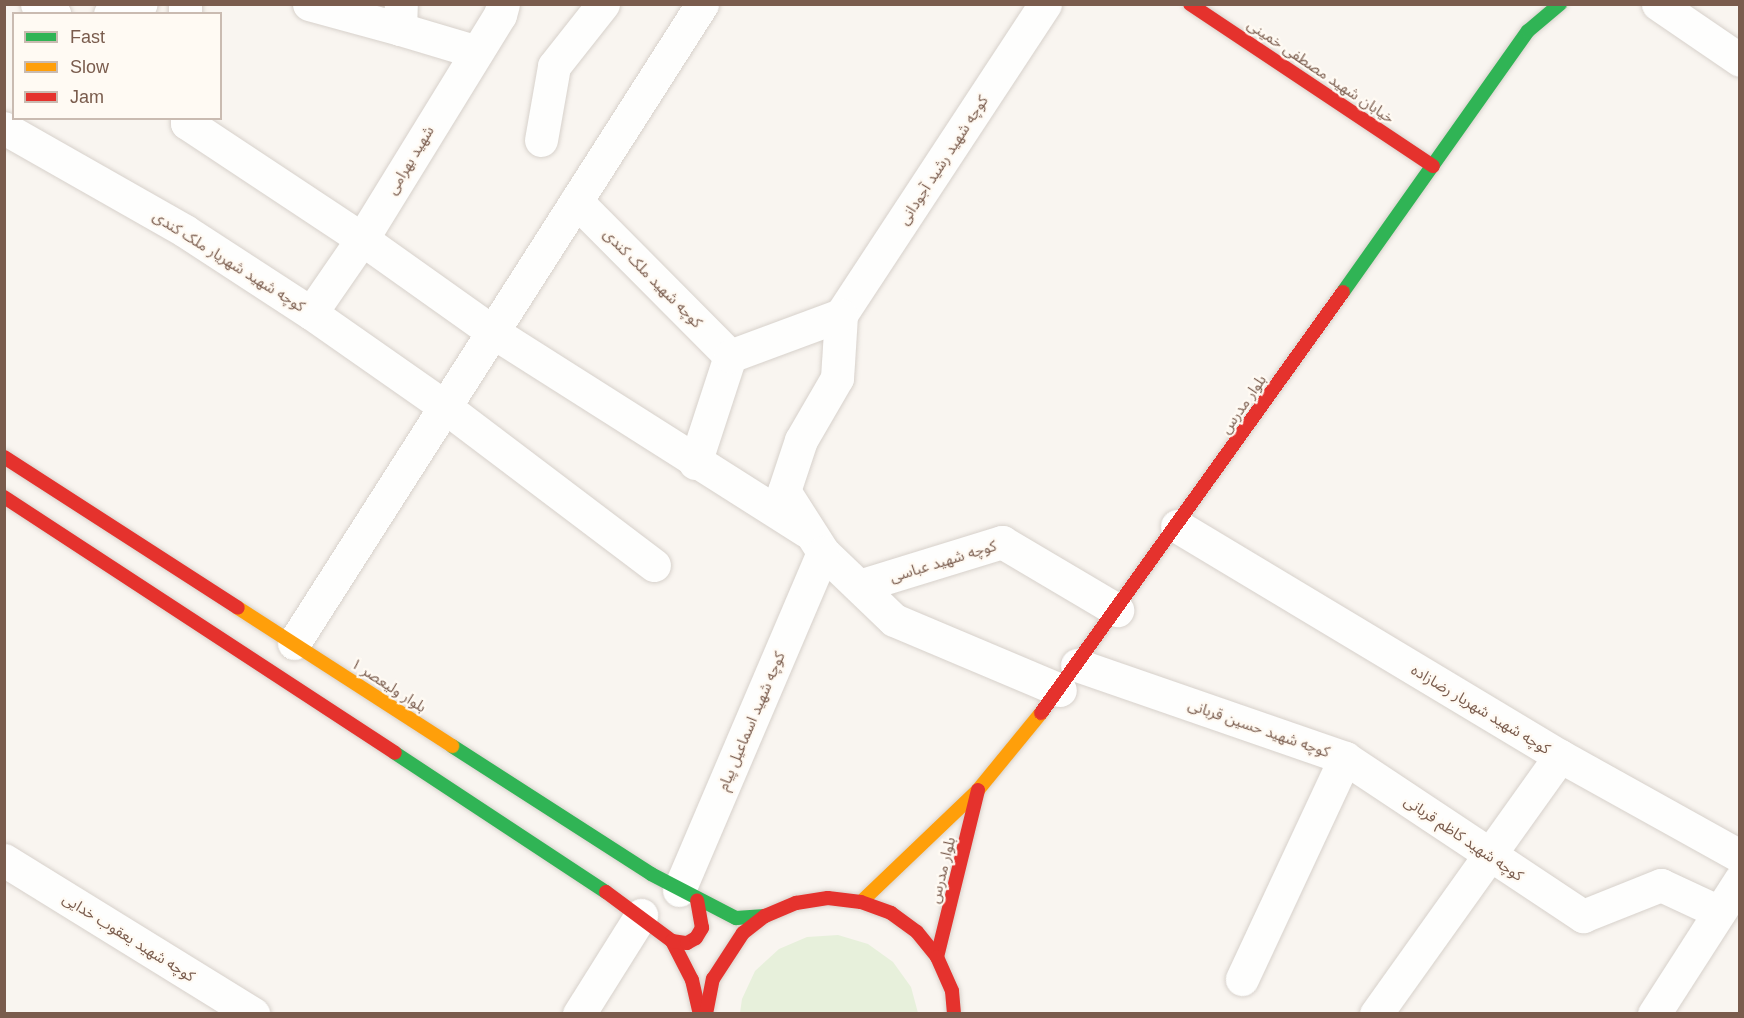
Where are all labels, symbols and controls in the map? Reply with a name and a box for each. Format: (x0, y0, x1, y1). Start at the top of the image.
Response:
legend (12, 12, 222, 120)
street label: خیابان شهید مصطفی خمینی (1244, 15, 1398, 127)
text: Fast (70, 27, 105, 47)
text: Slow (70, 57, 109, 77)
text: Jam (70, 87, 104, 107)
street label: کوچه شهید رشید آجودانی (894, 92, 992, 228)
street label: شهید بهرامی (383, 122, 437, 198)
street label: کوچه شهید شهریار ملک کندی (150, 207, 308, 315)
street label: کوچه شهید ملک کندی (600, 225, 706, 331)
street label: بلوار مدرس (1216, 371, 1270, 437)
street label: کوچه شهید عباسی (888, 536, 998, 586)
street label: کوچه شهید اسماعیل پیام (714, 649, 788, 793)
street label: بلوار ولیعصر ۱ (348, 654, 430, 716)
street label: کوچه شهید شهریار رضازاده (1408, 660, 1554, 758)
street label: کوچه شهید حسین قربانی (1186, 695, 1332, 761)
street label: کوچه شهید کاظم قربانی (1401, 791, 1527, 885)
street label: بلوار مدرس (925, 835, 959, 905)
street label: کوچه شهید یعقوب خدایی (60, 889, 198, 985)

